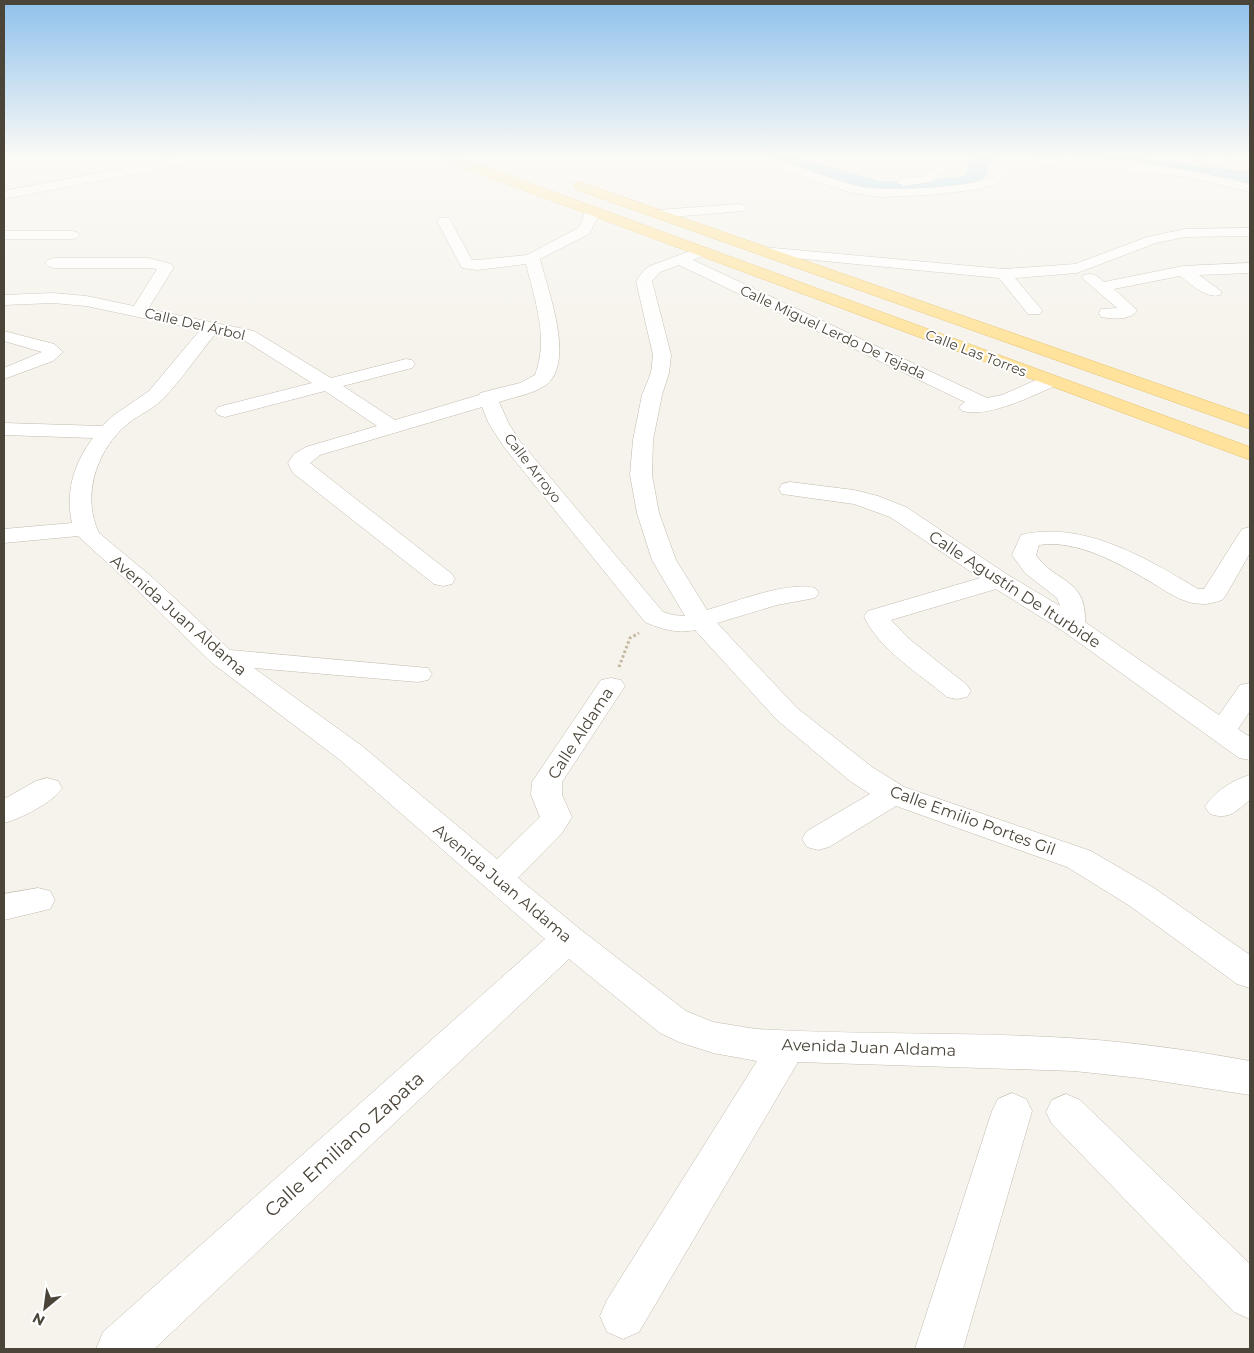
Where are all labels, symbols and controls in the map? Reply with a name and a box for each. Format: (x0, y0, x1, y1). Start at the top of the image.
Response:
street label: Calle Miguel Lerdo De Tejada (737, 281, 929, 383)
street label: Calle Del Árbol (143, 304, 247, 344)
street label: Calle Las Torres (923, 325, 1029, 381)
street label: Calle Arroyo (500, 430, 566, 507)
street label: Calle Agustín De Iturbide (925, 527, 1104, 652)
street label: Avenida Juan Aldama (107, 551, 251, 680)
street label: Calle Aldama (544, 684, 617, 783)
street label: Calle Emilio Portes Gil (887, 782, 1058, 859)
street label: Avenida Juan Aldama (430, 820, 576, 947)
street label: Avenida Juan Aldama (781, 1035, 956, 1060)
street label: Calle Emiliano Zapata (260, 1067, 429, 1222)
north arrow (20, 1283, 70, 1333)
text: N (29, 1309, 48, 1330)

